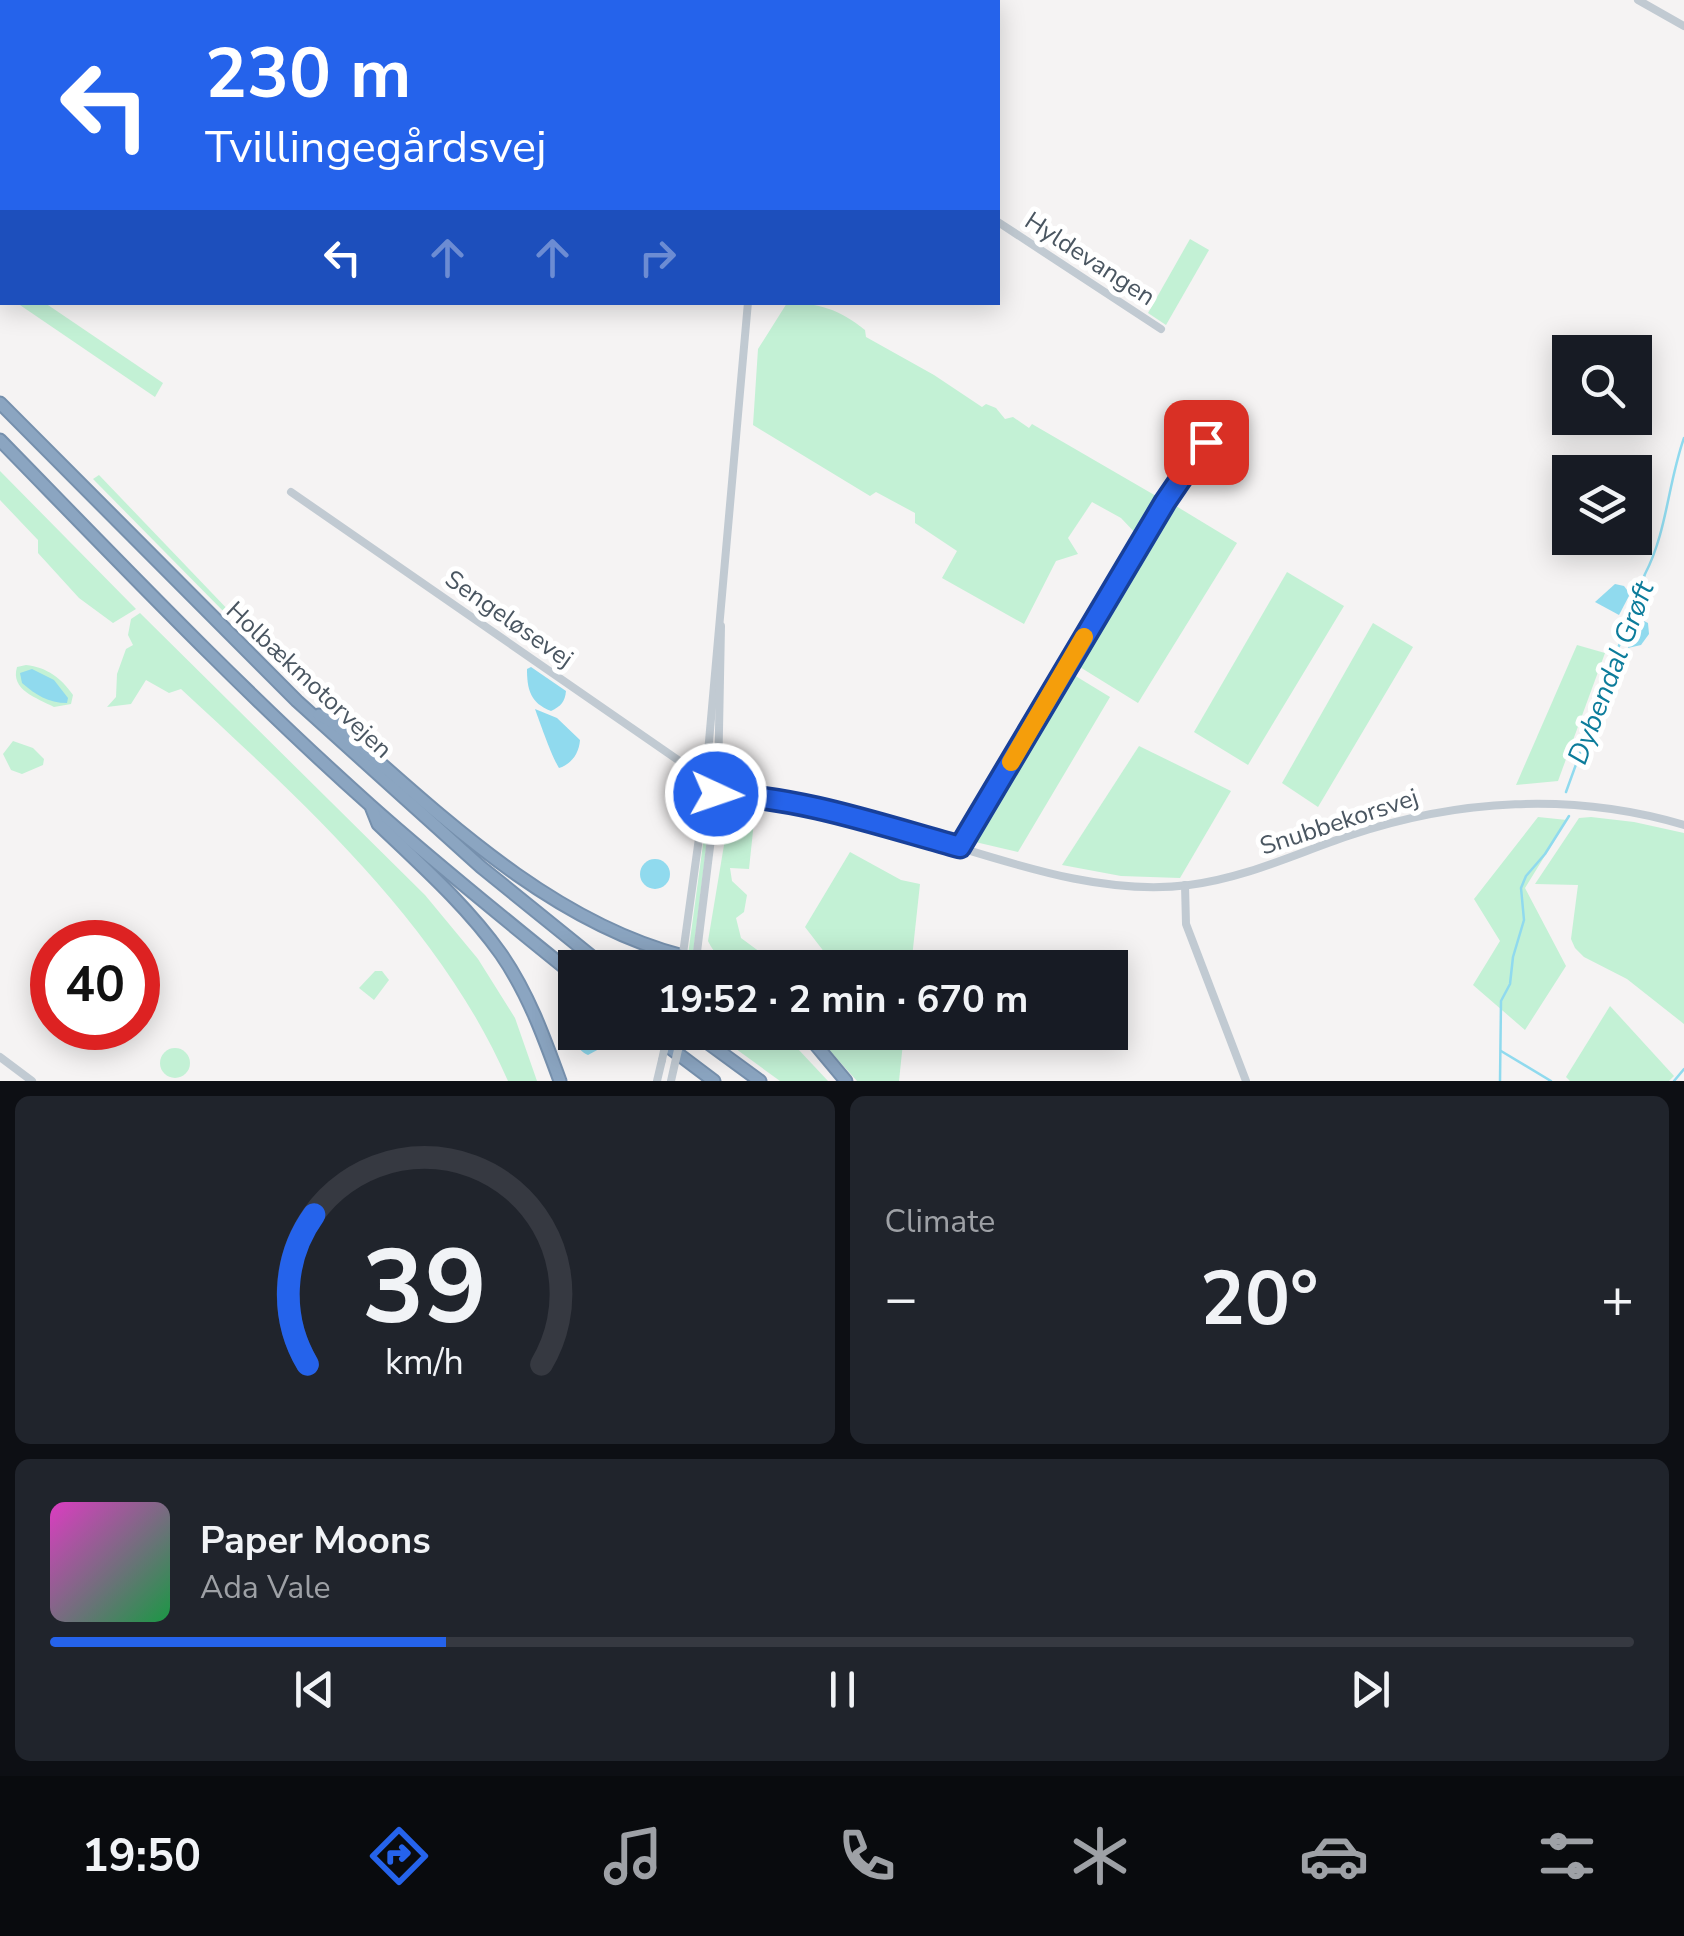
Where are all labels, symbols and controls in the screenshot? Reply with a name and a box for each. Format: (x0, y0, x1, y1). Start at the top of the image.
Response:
text: 230 m (205, 26, 411, 122)
icon: left (40, 40, 170, 170)
text: Tvillingegårdsvej (205, 117, 547, 178)
street label: Hyldevangen (1018, 204, 1162, 314)
icon: left (315, 230, 370, 285)
icon: ahead (420, 230, 475, 285)
icon: ahead (525, 230, 580, 285)
icon: right (630, 230, 685, 285)
map controls (1552, 335, 1652, 555)
button: search (1552, 335, 1652, 435)
pin (1164, 400, 1249, 485)
icon: arrive (1179, 415, 1234, 470)
button: layers (1552, 455, 1652, 555)
street label: Sengeløsevej (438, 562, 580, 676)
water label: Dybendal Grøft (1559, 575, 1664, 770)
street label: Holbækmotorvejen (219, 594, 399, 766)
position arrow (664, 742, 768, 846)
street label: Snubbekorsvej (1255, 780, 1423, 864)
speed limit sign: 40 (30, 920, 160, 1050)
text: 19:52 · 2 min · 670 m (658, 974, 1028, 1025)
text: Climate (885, 1200, 995, 1243)
text: 39 (362, 1217, 487, 1359)
text: 20° (1200, 1248, 1318, 1350)
text: − (885, 1261, 918, 1336)
text: + (1601, 1261, 1634, 1336)
text: km/h (385, 1338, 464, 1387)
text: Paper Moons (200, 1515, 431, 1566)
text: Ada Vale (200, 1566, 331, 1609)
icon: previous (287, 1662, 342, 1717)
icon: pause (815, 1662, 870, 1717)
icon: next (1343, 1662, 1398, 1717)
icon: directions (364, 1821, 434, 1891)
icon: music (598, 1821, 668, 1891)
icon: phone (832, 1821, 902, 1891)
icon: climate (1065, 1821, 1135, 1891)
icon: car (1299, 1821, 1369, 1891)
icon: filters (1532, 1821, 1602, 1891)
text: 19:50 (82, 1826, 201, 1887)

